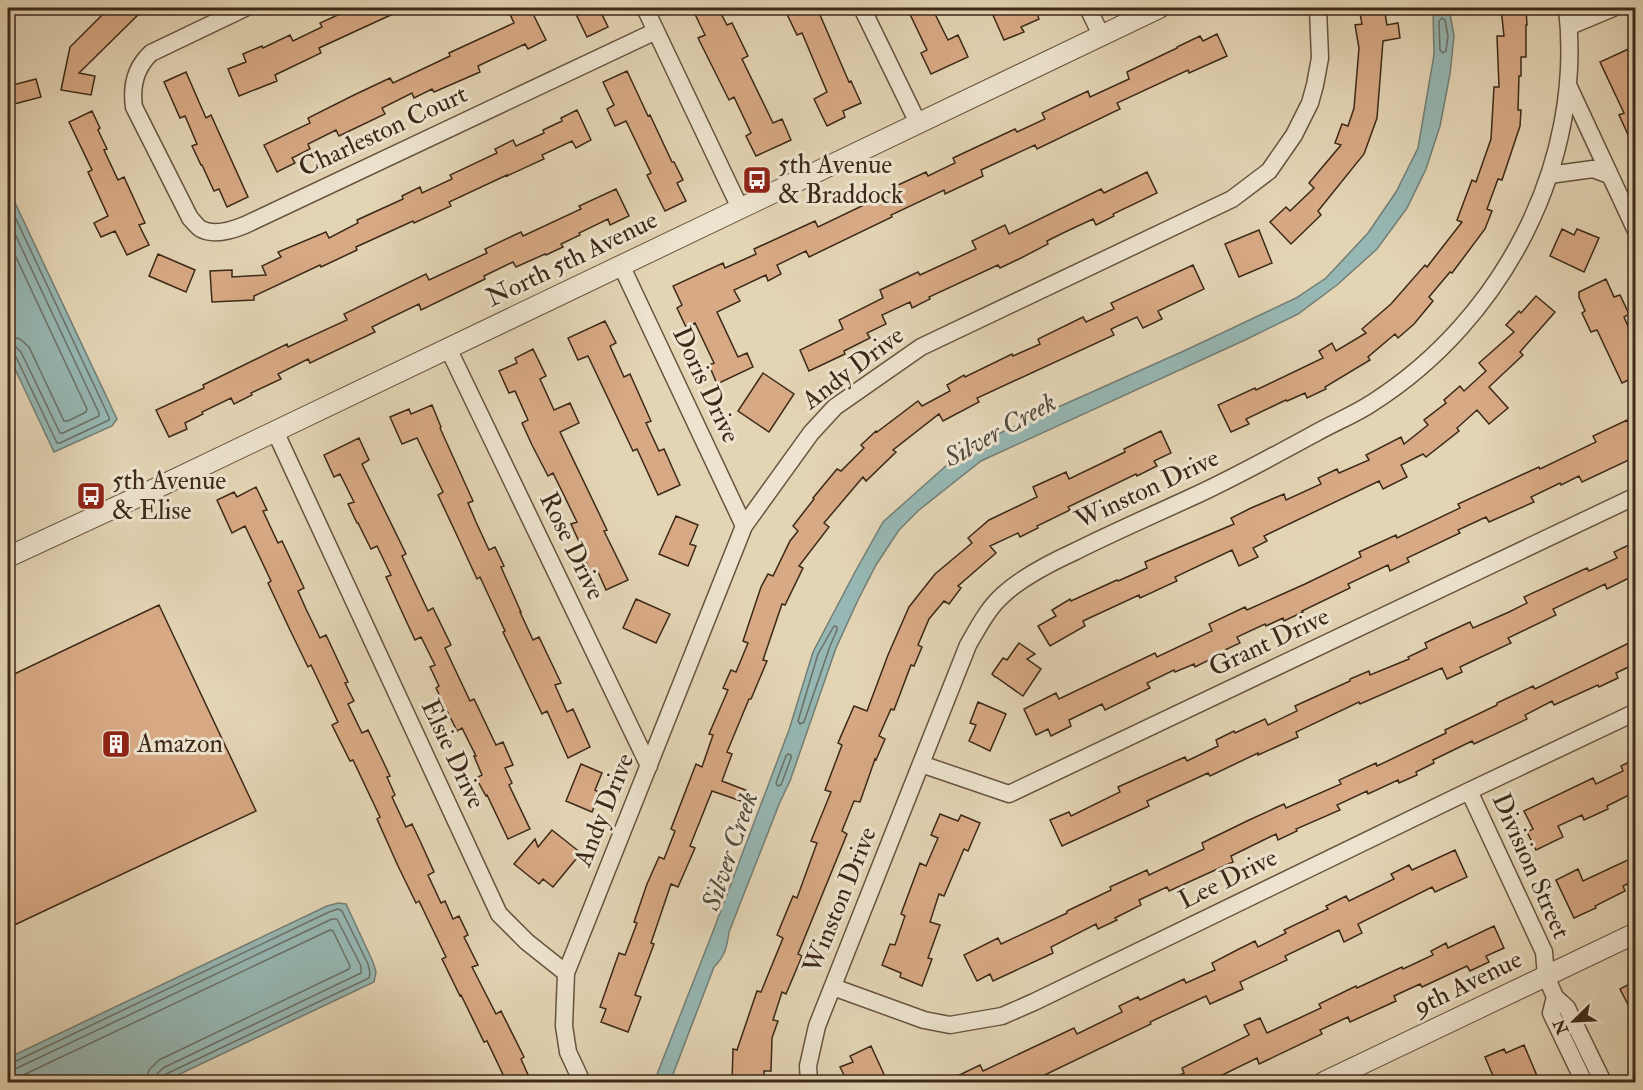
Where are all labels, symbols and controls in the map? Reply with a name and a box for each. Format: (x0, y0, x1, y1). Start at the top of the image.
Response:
street label: Charleston Court (294, 78, 472, 184)
place label: 5th Avenue & Braddock (778, 149, 904, 211)
bus stop icon: 5th Avenue & Braddock (741, 164, 773, 196)
street label: North 5th Avenue (481, 204, 663, 314)
street label: Andy Drive (795, 319, 910, 417)
street label: Doris Drive (665, 322, 747, 448)
water label: Silver Creek (937, 386, 1062, 475)
street label: Winston Drive (1069, 442, 1224, 537)
place label: 5th Avenue & Elise (112, 465, 226, 527)
bus stop icon: 5th Avenue & Elise (75, 480, 107, 512)
street label: Rose Drive (532, 487, 612, 605)
street label: Grant Drive (1204, 600, 1334, 684)
street label: Elsie Drive (414, 694, 492, 814)
building icon: Amazon (100, 728, 132, 760)
place label: Amazon (136, 728, 223, 760)
street label: Andy Drive (566, 749, 641, 872)
water label: Silver Creek (694, 787, 766, 916)
street label: Division Street (1485, 788, 1577, 944)
street label: Winston Drive (796, 822, 884, 979)
street label: Lee Drive (1174, 841, 1283, 917)
street label: 9th Avenue (1407, 943, 1527, 1024)
north arrow (1544, 991, 1604, 1051)
text: N (1549, 1015, 1574, 1038)

